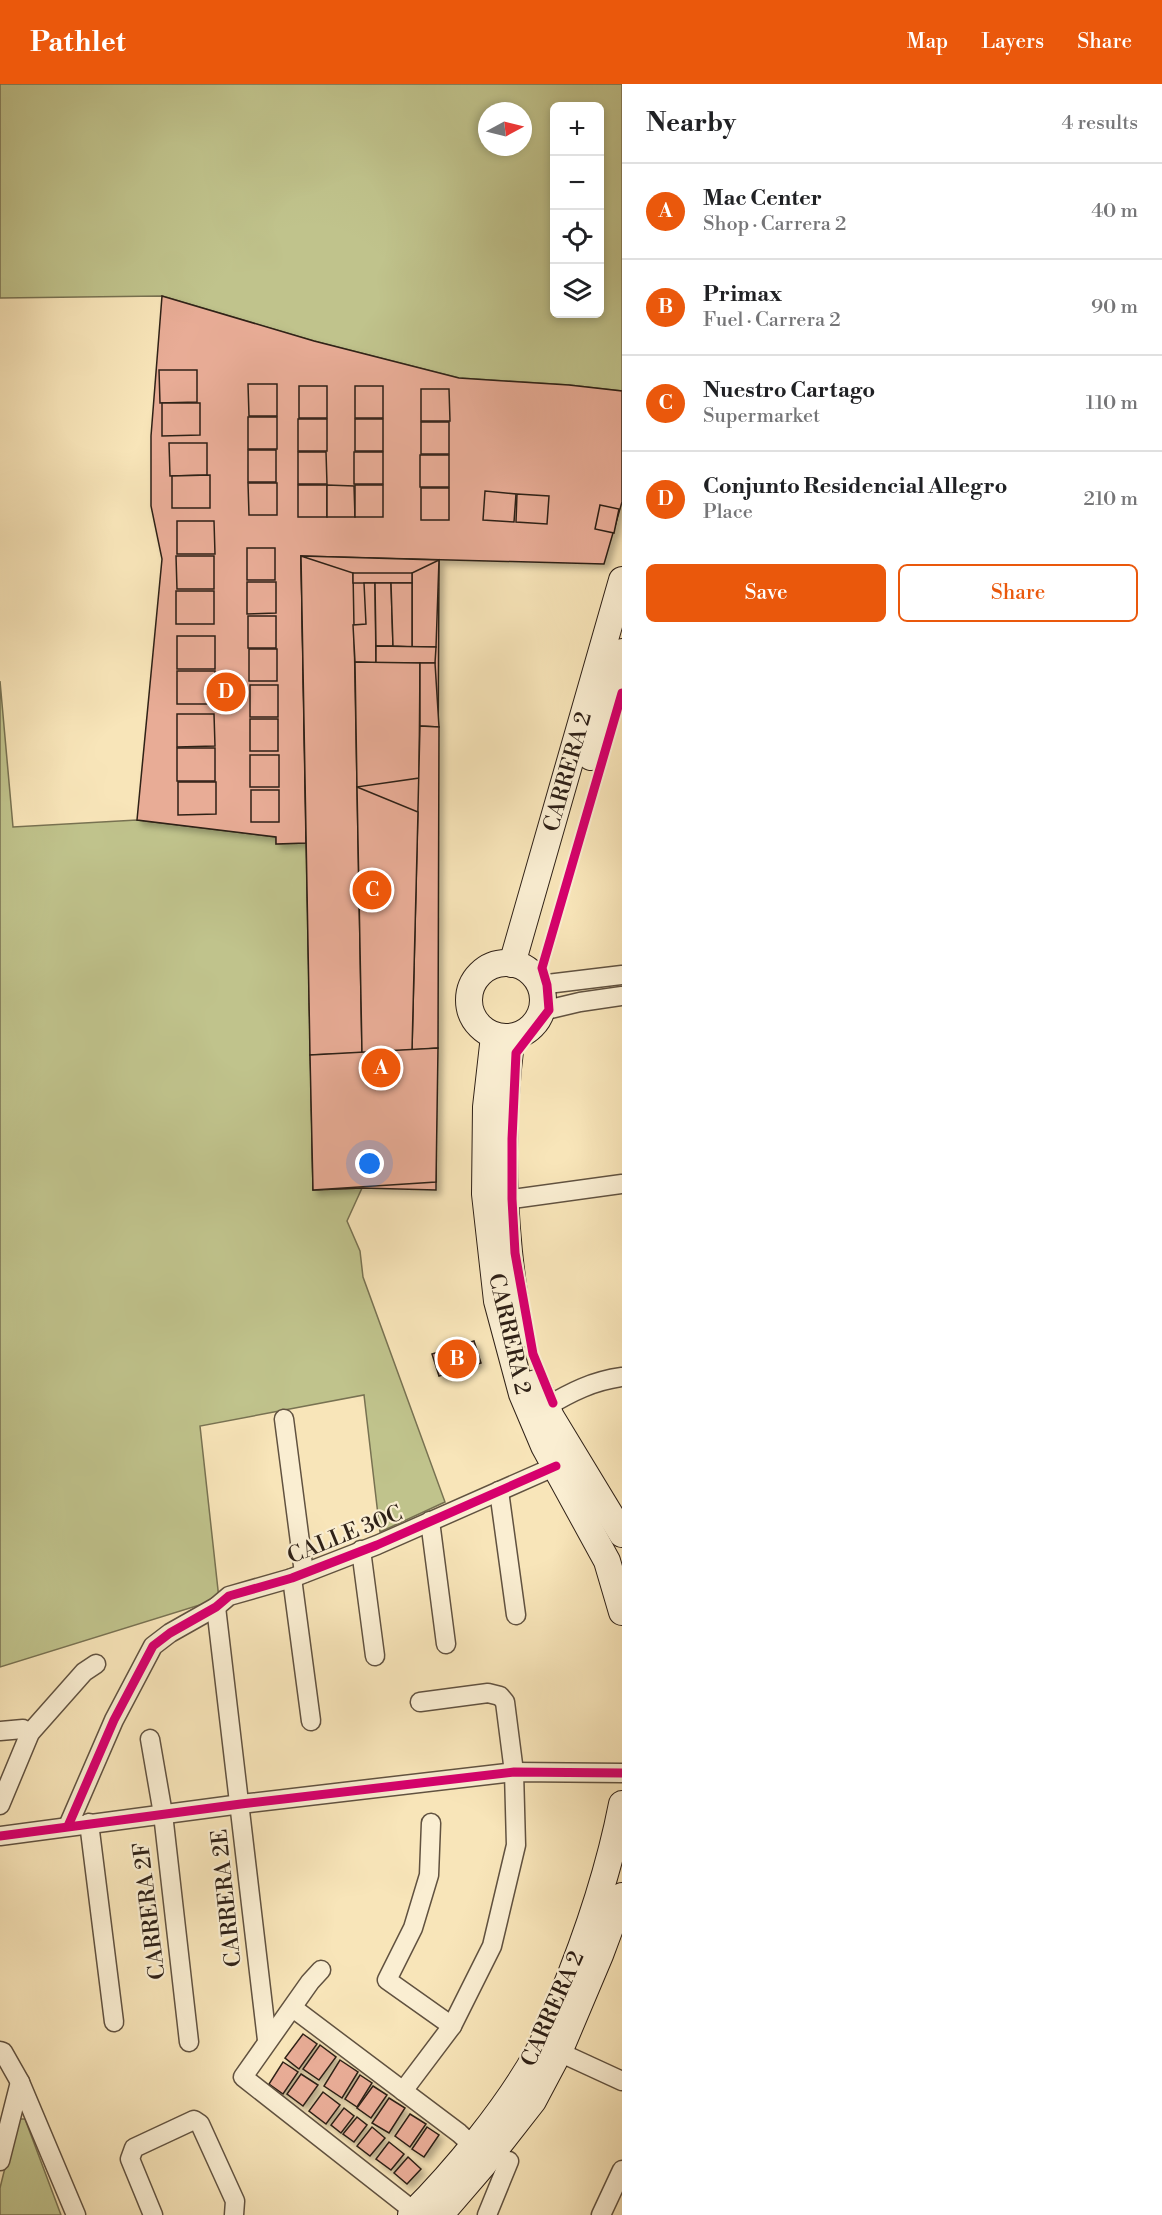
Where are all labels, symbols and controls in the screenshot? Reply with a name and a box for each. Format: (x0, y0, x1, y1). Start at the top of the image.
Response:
text: Pathlet (30, 25, 126, 60)
text: Map (907, 29, 948, 55)
text: Layers (981, 29, 1044, 55)
text: Share (1077, 29, 1132, 55)
north arrow (478, 102, 532, 156)
map controls (550, 102, 604, 318)
button: + (550, 102, 604, 156)
text: Nearby (646, 107, 736, 139)
text: 4 results (1061, 111, 1138, 136)
button: − (550, 156, 604, 210)
text: Mac Center (703, 185, 822, 212)
text: A (658, 199, 673, 224)
text: 40 m (1091, 199, 1138, 224)
button: locate (550, 210, 604, 264)
text: Shop · Carrera 2 (703, 212, 846, 237)
button: layers (550, 264, 604, 318)
text: Primax (703, 281, 782, 308)
text: B (658, 295, 673, 320)
text: 90 m (1091, 295, 1138, 320)
text: Fuel · Carrera 2 (703, 308, 841, 333)
text: Nuestro Cartago (703, 377, 875, 404)
text: C (658, 391, 673, 416)
text: 110 m (1086, 391, 1138, 416)
text: Supermarket (703, 404, 820, 429)
text: Conjunto Residencial Allegro (703, 473, 1007, 500)
text: D (658, 487, 673, 512)
text: 210 m (1083, 487, 1138, 512)
text: Place (703, 500, 753, 525)
button: Save (646, 564, 886, 622)
button: Share (898, 564, 1138, 622)
pin: D (206, 670, 246, 714)
street label: CARRERA 2 (538, 709, 598, 835)
pin: C (352, 868, 392, 912)
pin: A (362, 1046, 400, 1090)
your location (355, 1149, 384, 1178)
street label: CARRERA 2 (482, 1271, 536, 1397)
pin: B (438, 1336, 476, 1382)
street label: CALLE 30C (284, 1500, 406, 1570)
street label: CARRERA 2E (206, 1828, 248, 1968)
street label: CARRERA 2F (128, 1841, 172, 1981)
street label: CARRERA 2 (516, 1947, 590, 2071)

